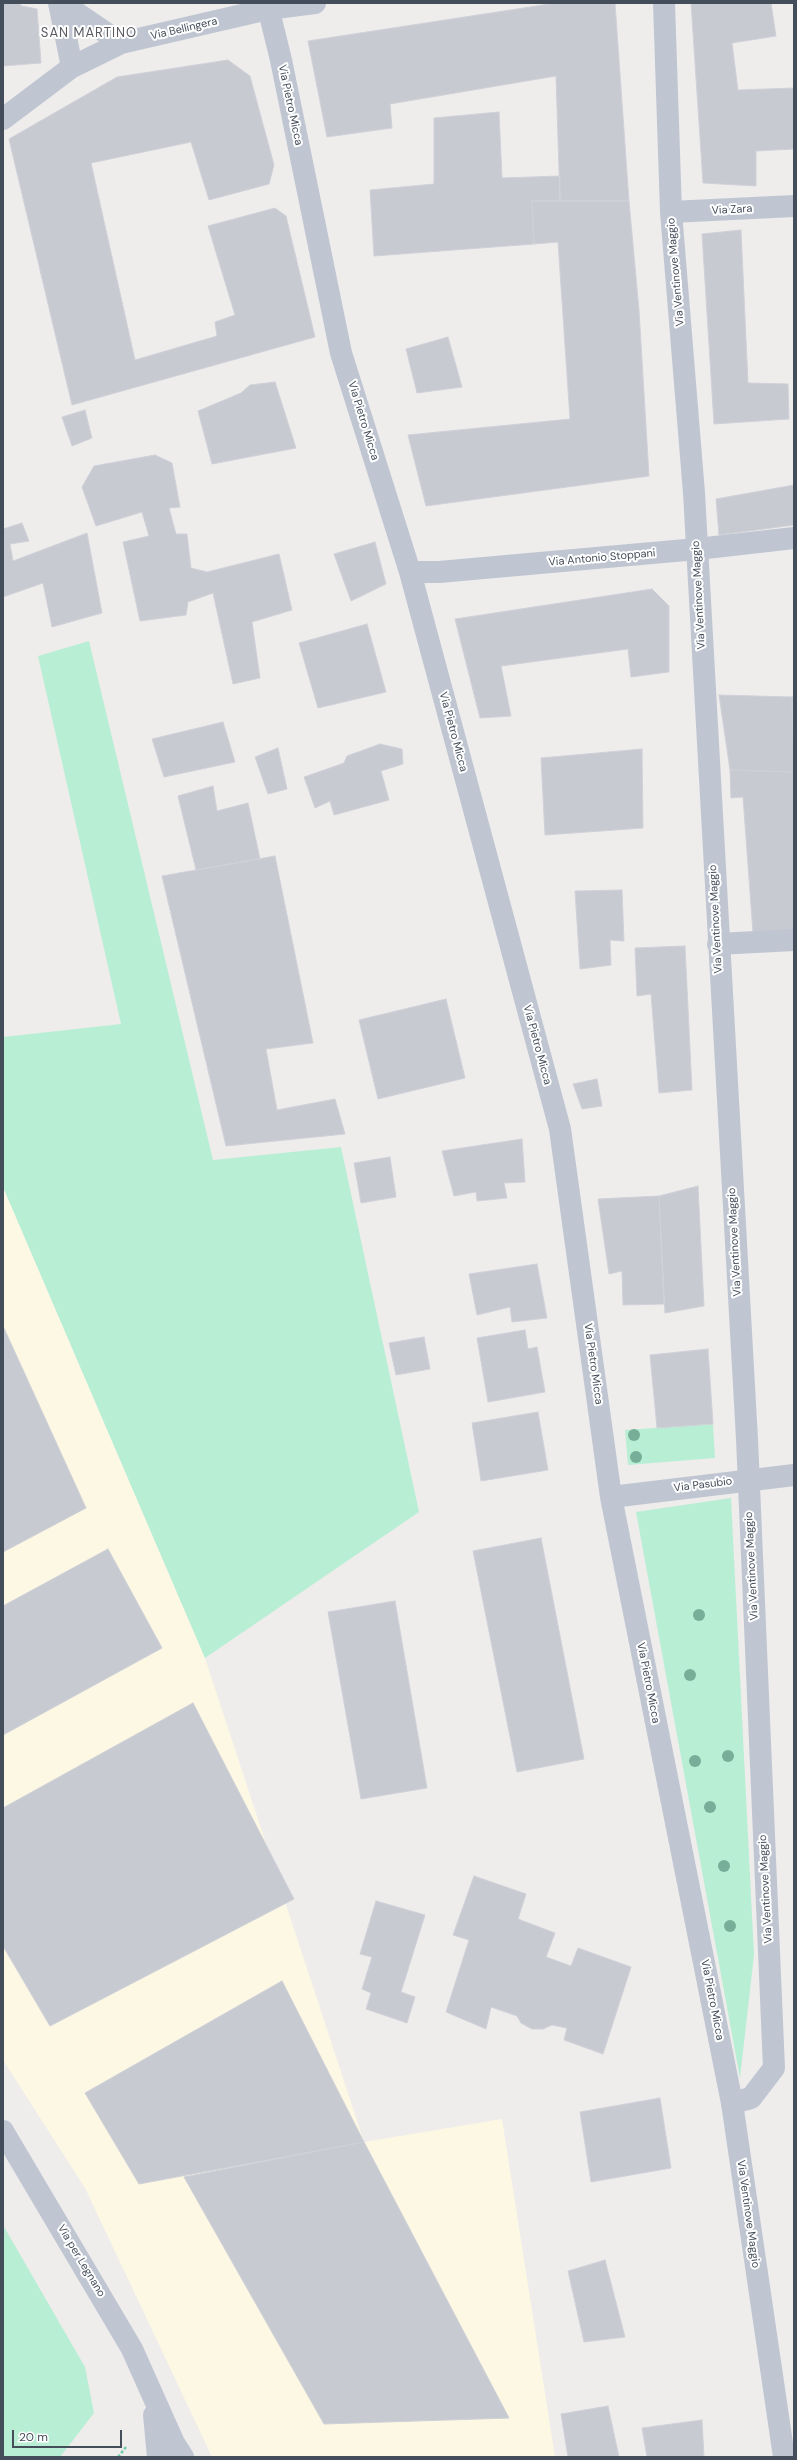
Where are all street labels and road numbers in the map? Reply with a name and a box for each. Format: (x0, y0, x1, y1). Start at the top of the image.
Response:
street label: Via Bellingera (149, 15, 219, 43)
street label: Via Pietro Micca (275, 63, 305, 147)
street label: Via Zara (711, 202, 753, 218)
street label: Via Ventinove Maggio (665, 217, 687, 327)
street label: Via Pietro Micca (345, 380, 381, 462)
street label: Via Ventinove Maggio (690, 540, 708, 650)
street label: Via Antonio Stoppani (548, 547, 656, 569)
street label: Via Pietro Micca (436, 691, 470, 773)
street label: Via Ventinove Maggio (707, 864, 725, 974)
street label: Via Pietro Micca (520, 1004, 554, 1086)
street label: Via Ventinove Maggio (726, 1187, 744, 1297)
street label: Via Pietro Micca (581, 1322, 605, 1406)
street label: Via Pasubio (673, 1475, 733, 1495)
street label: Via Ventinove Maggio (743, 1511, 761, 1621)
street label: Via Pietro Micca (634, 1641, 662, 1725)
street label: Via Ventinove Maggio (757, 1834, 775, 1944)
street label: Via Pietro Micca (698, 1958, 726, 2042)
street label: Via Ventinove Maggio (734, 2159, 762, 2269)
street label: Via per Legnano (54, 2222, 108, 2300)

